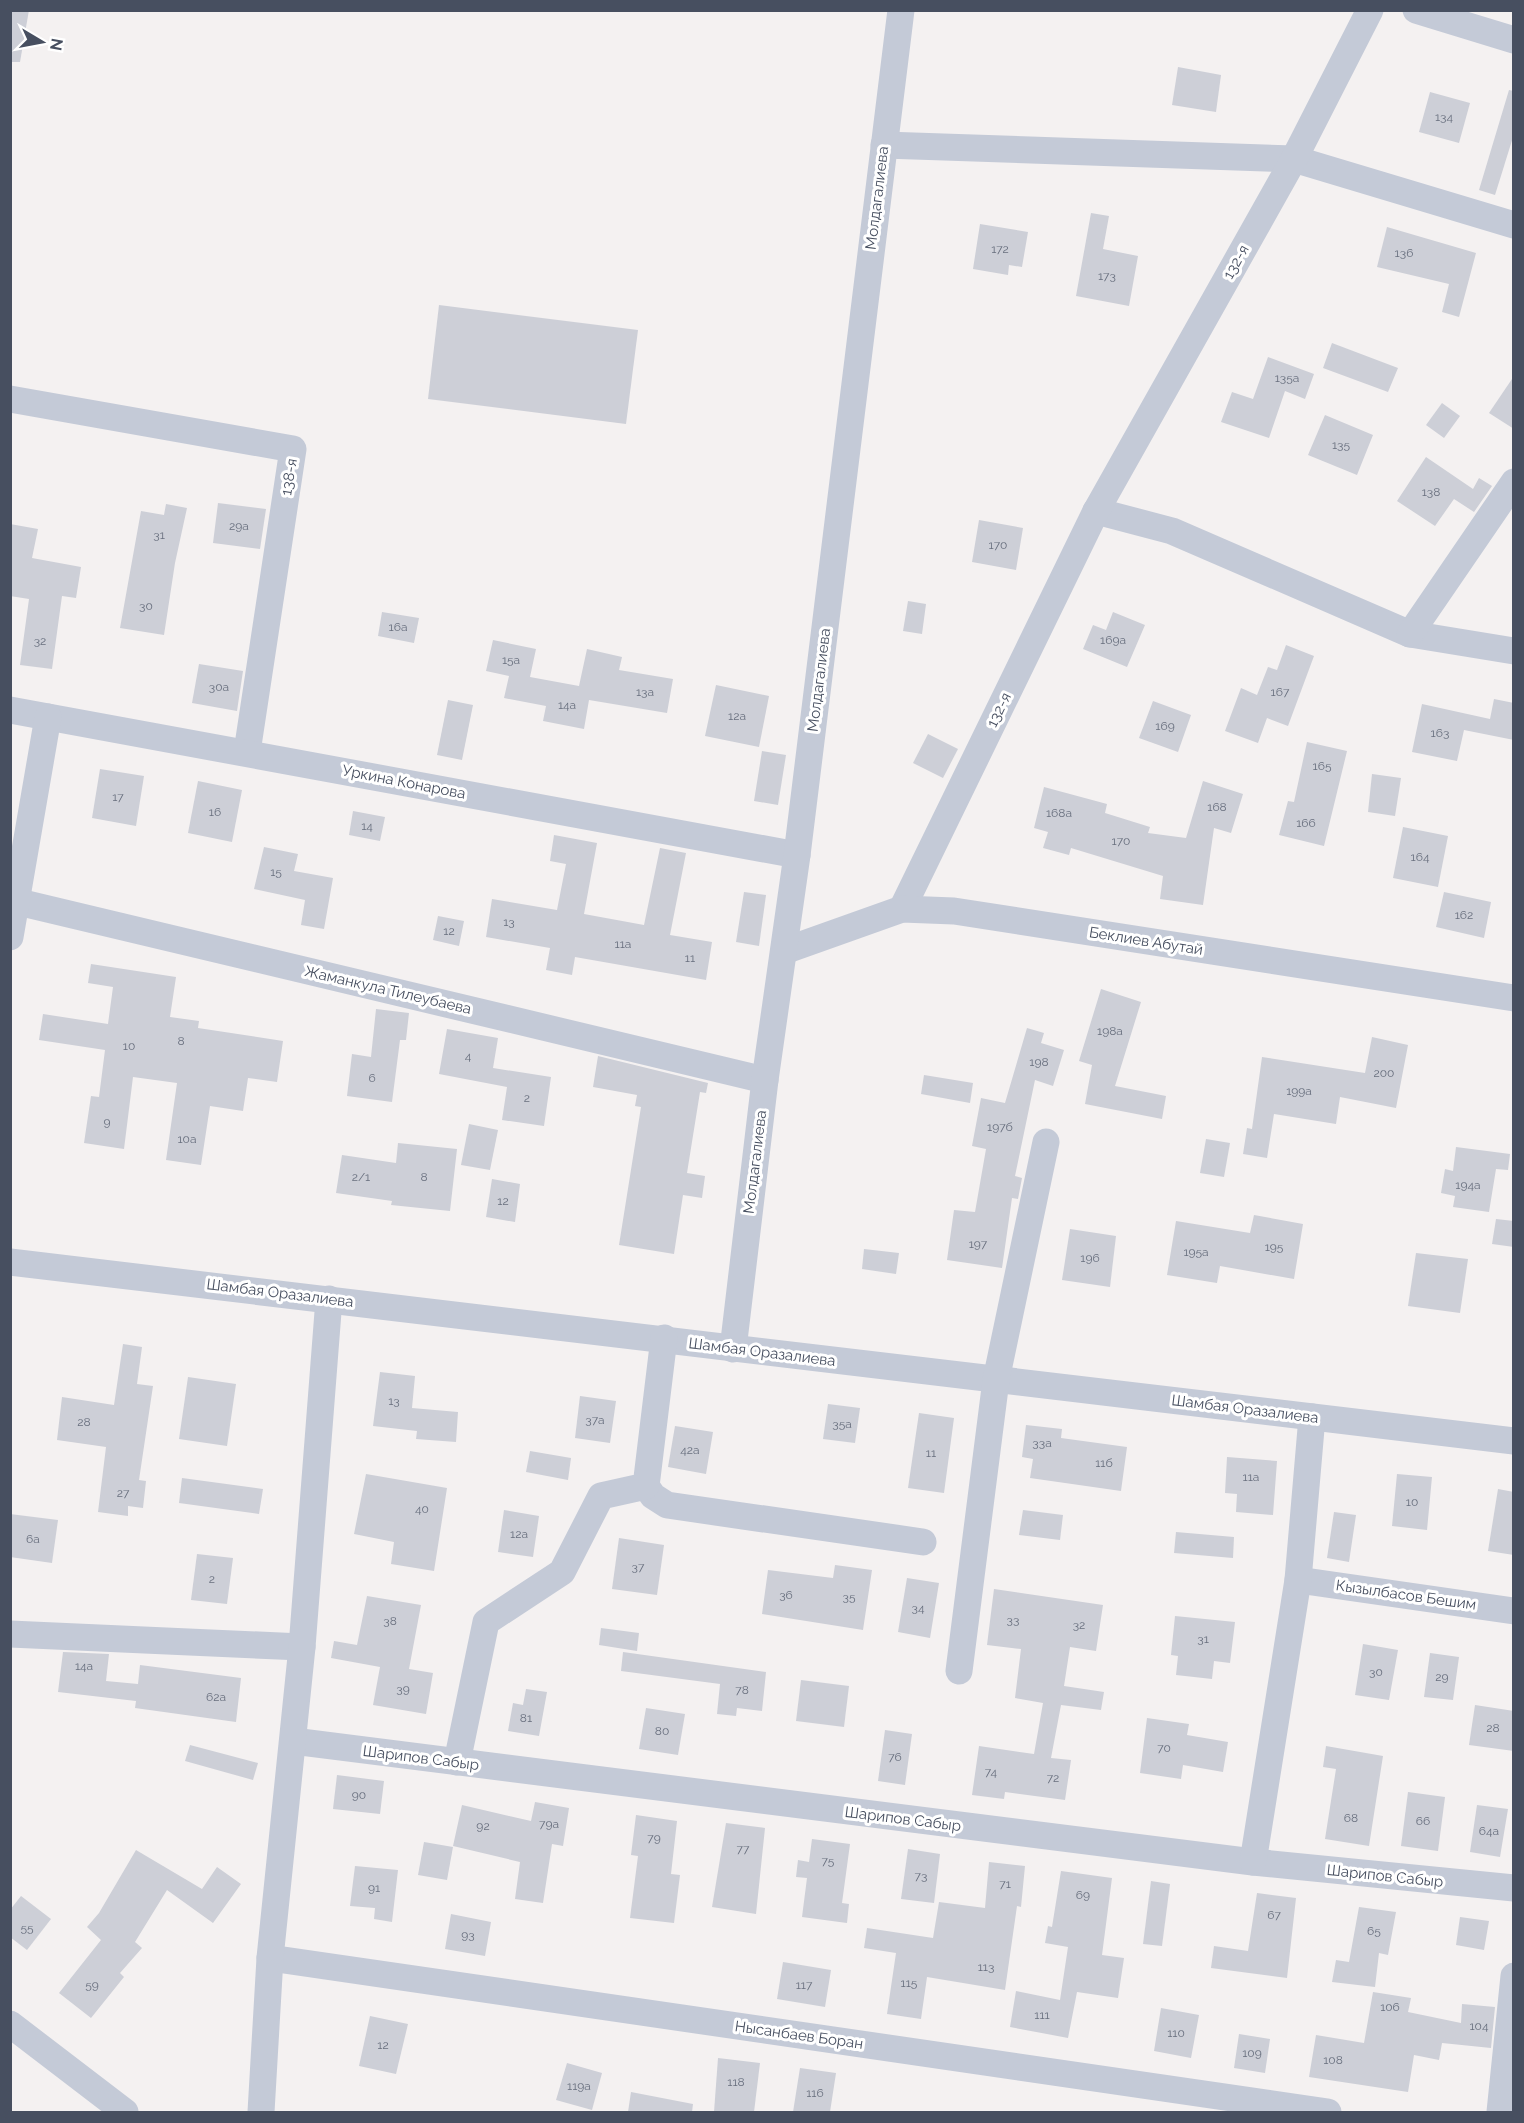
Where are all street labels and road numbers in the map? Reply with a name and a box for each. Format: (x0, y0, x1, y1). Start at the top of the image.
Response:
street label: Молдагалиева (862, 145, 892, 251)
street label: 132-я (1219, 242, 1253, 282)
street label: 138-я (277, 457, 301, 497)
street label: Молдагалиева (804, 627, 834, 733)
street label: 132-я (983, 690, 1015, 730)
street label: Уркина Конарова (341, 761, 467, 803)
street label: Беклиев Абутай (1088, 923, 1204, 959)
street label: Жаманкула Тилеубаева (303, 962, 473, 1018)
street label: Молдагалиева (740, 1109, 770, 1215)
street label: Шамбая Оразалиева (205, 1275, 355, 1311)
street label: Шамбая Оразалиева (687, 1334, 837, 1370)
street label: Шамбая Оразалиева (1170, 1391, 1320, 1427)
street label: Кызылбасов Бешим (1335, 1576, 1477, 1614)
street label: Шарипов Сабыр (362, 1742, 480, 1774)
street label: Шарипов Сабыр (844, 1803, 962, 1835)
street label: Шарипов Сабыр (1326, 1861, 1444, 1891)
street label: Нысанбаев Боран (734, 2017, 864, 2053)

